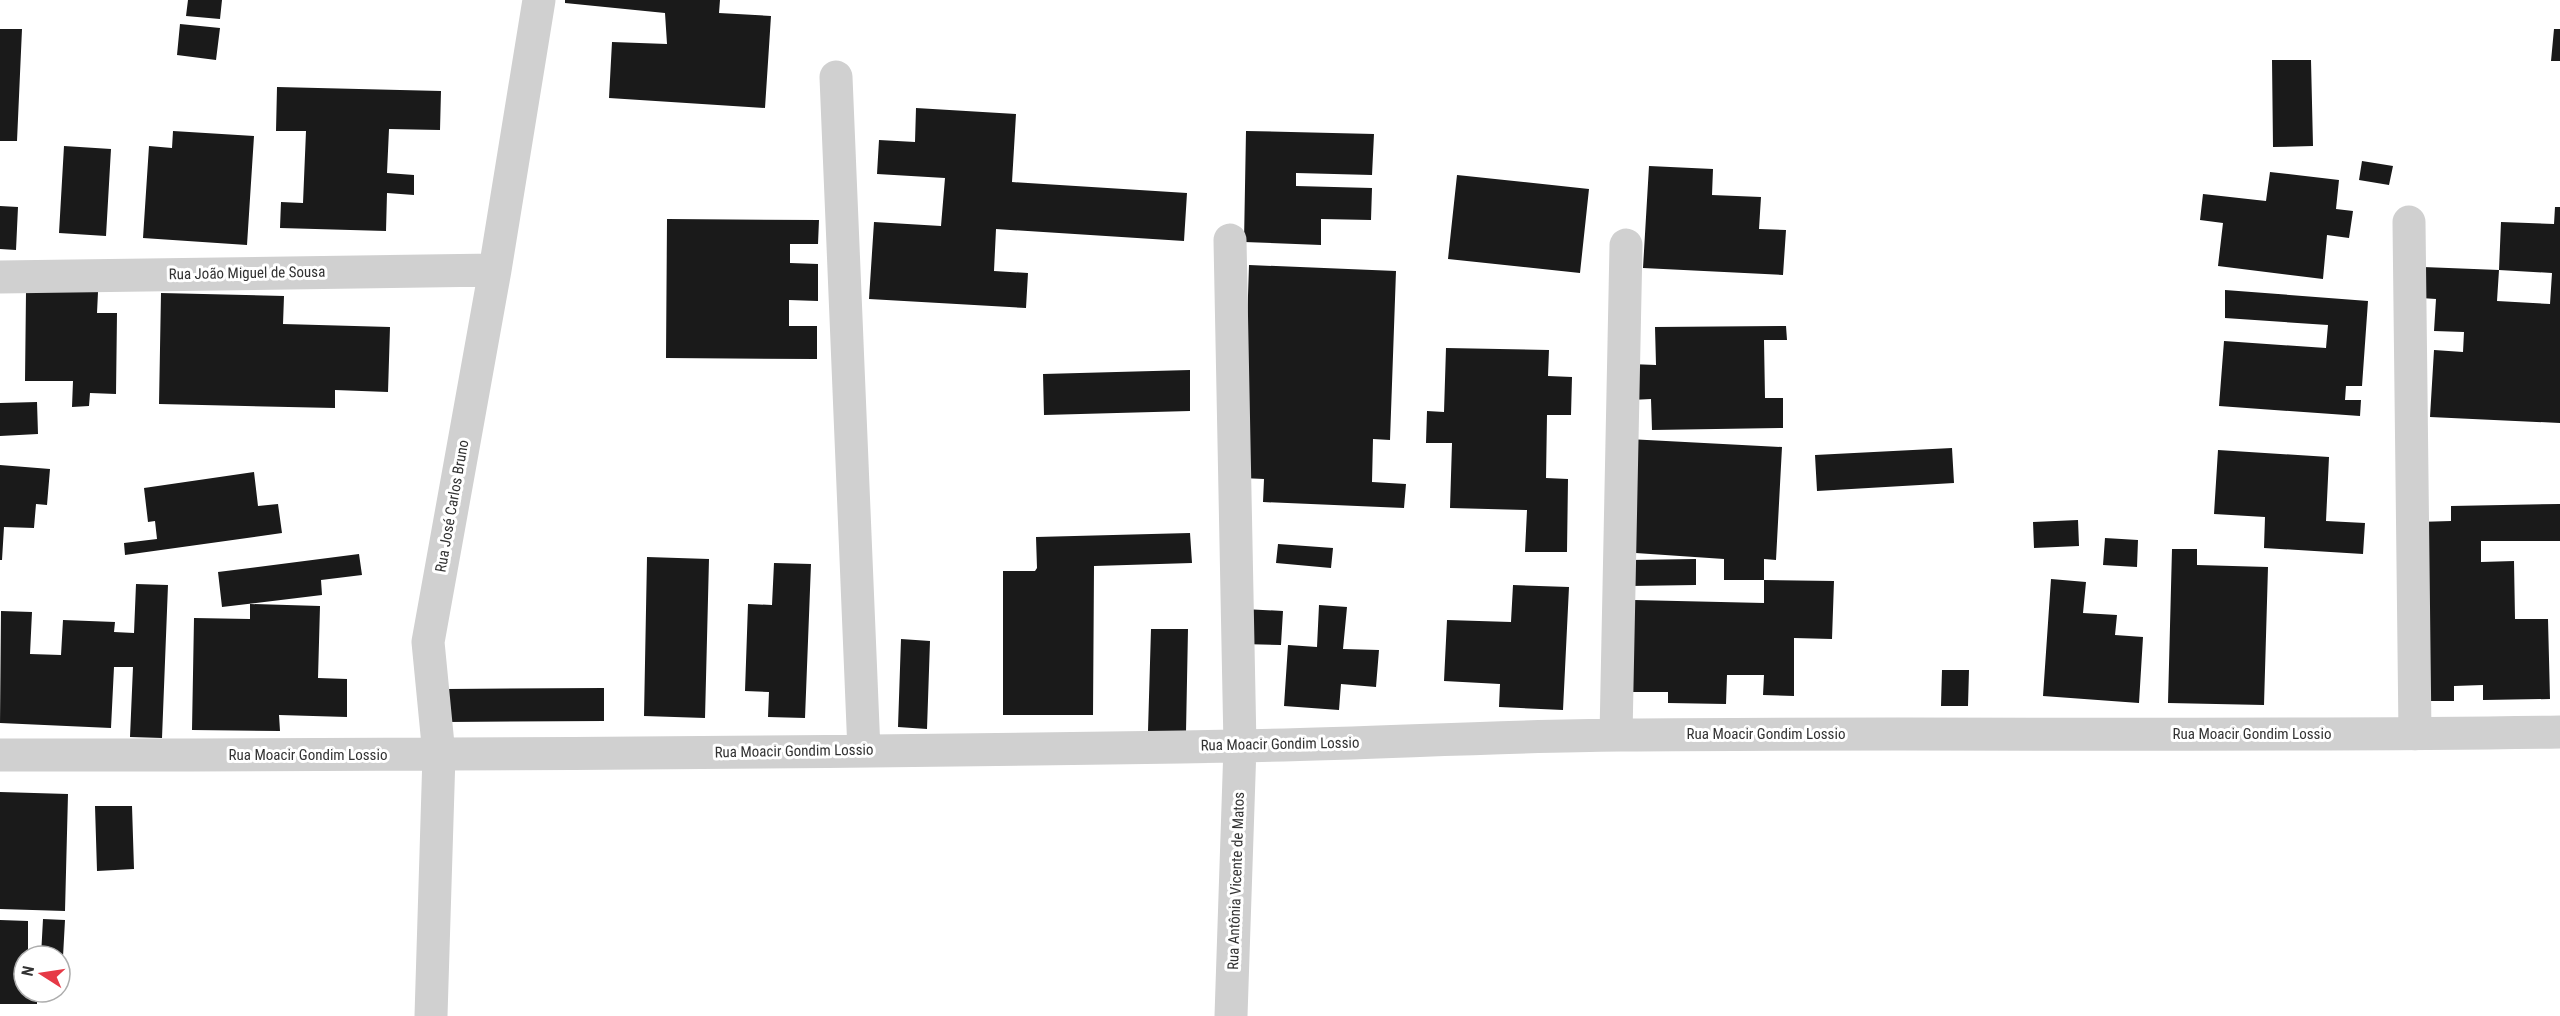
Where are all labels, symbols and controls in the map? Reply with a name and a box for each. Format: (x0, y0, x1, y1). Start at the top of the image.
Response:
street label: Rua João Miguel de Sousa (169, 263, 325, 283)
street label: Rua José Carlos Bruno (431, 438, 473, 574)
street label: Rua Moacir Gondim Lossio (1687, 725, 1845, 743)
street label: Rua Moacir Gondim Lossio (2173, 725, 2331, 743)
street label: Rua Moacir Gondim Lossio (1200, 734, 1360, 754)
street label: Rua Moacir Gondim Lossio (714, 741, 874, 761)
street label: Rua Moacir Gondim Lossio (229, 746, 387, 764)
street label: Rua Antônia Vicente de Matos (1224, 792, 1248, 970)
north arrow (12, 944, 72, 1004)
text: N (18, 964, 38, 978)

